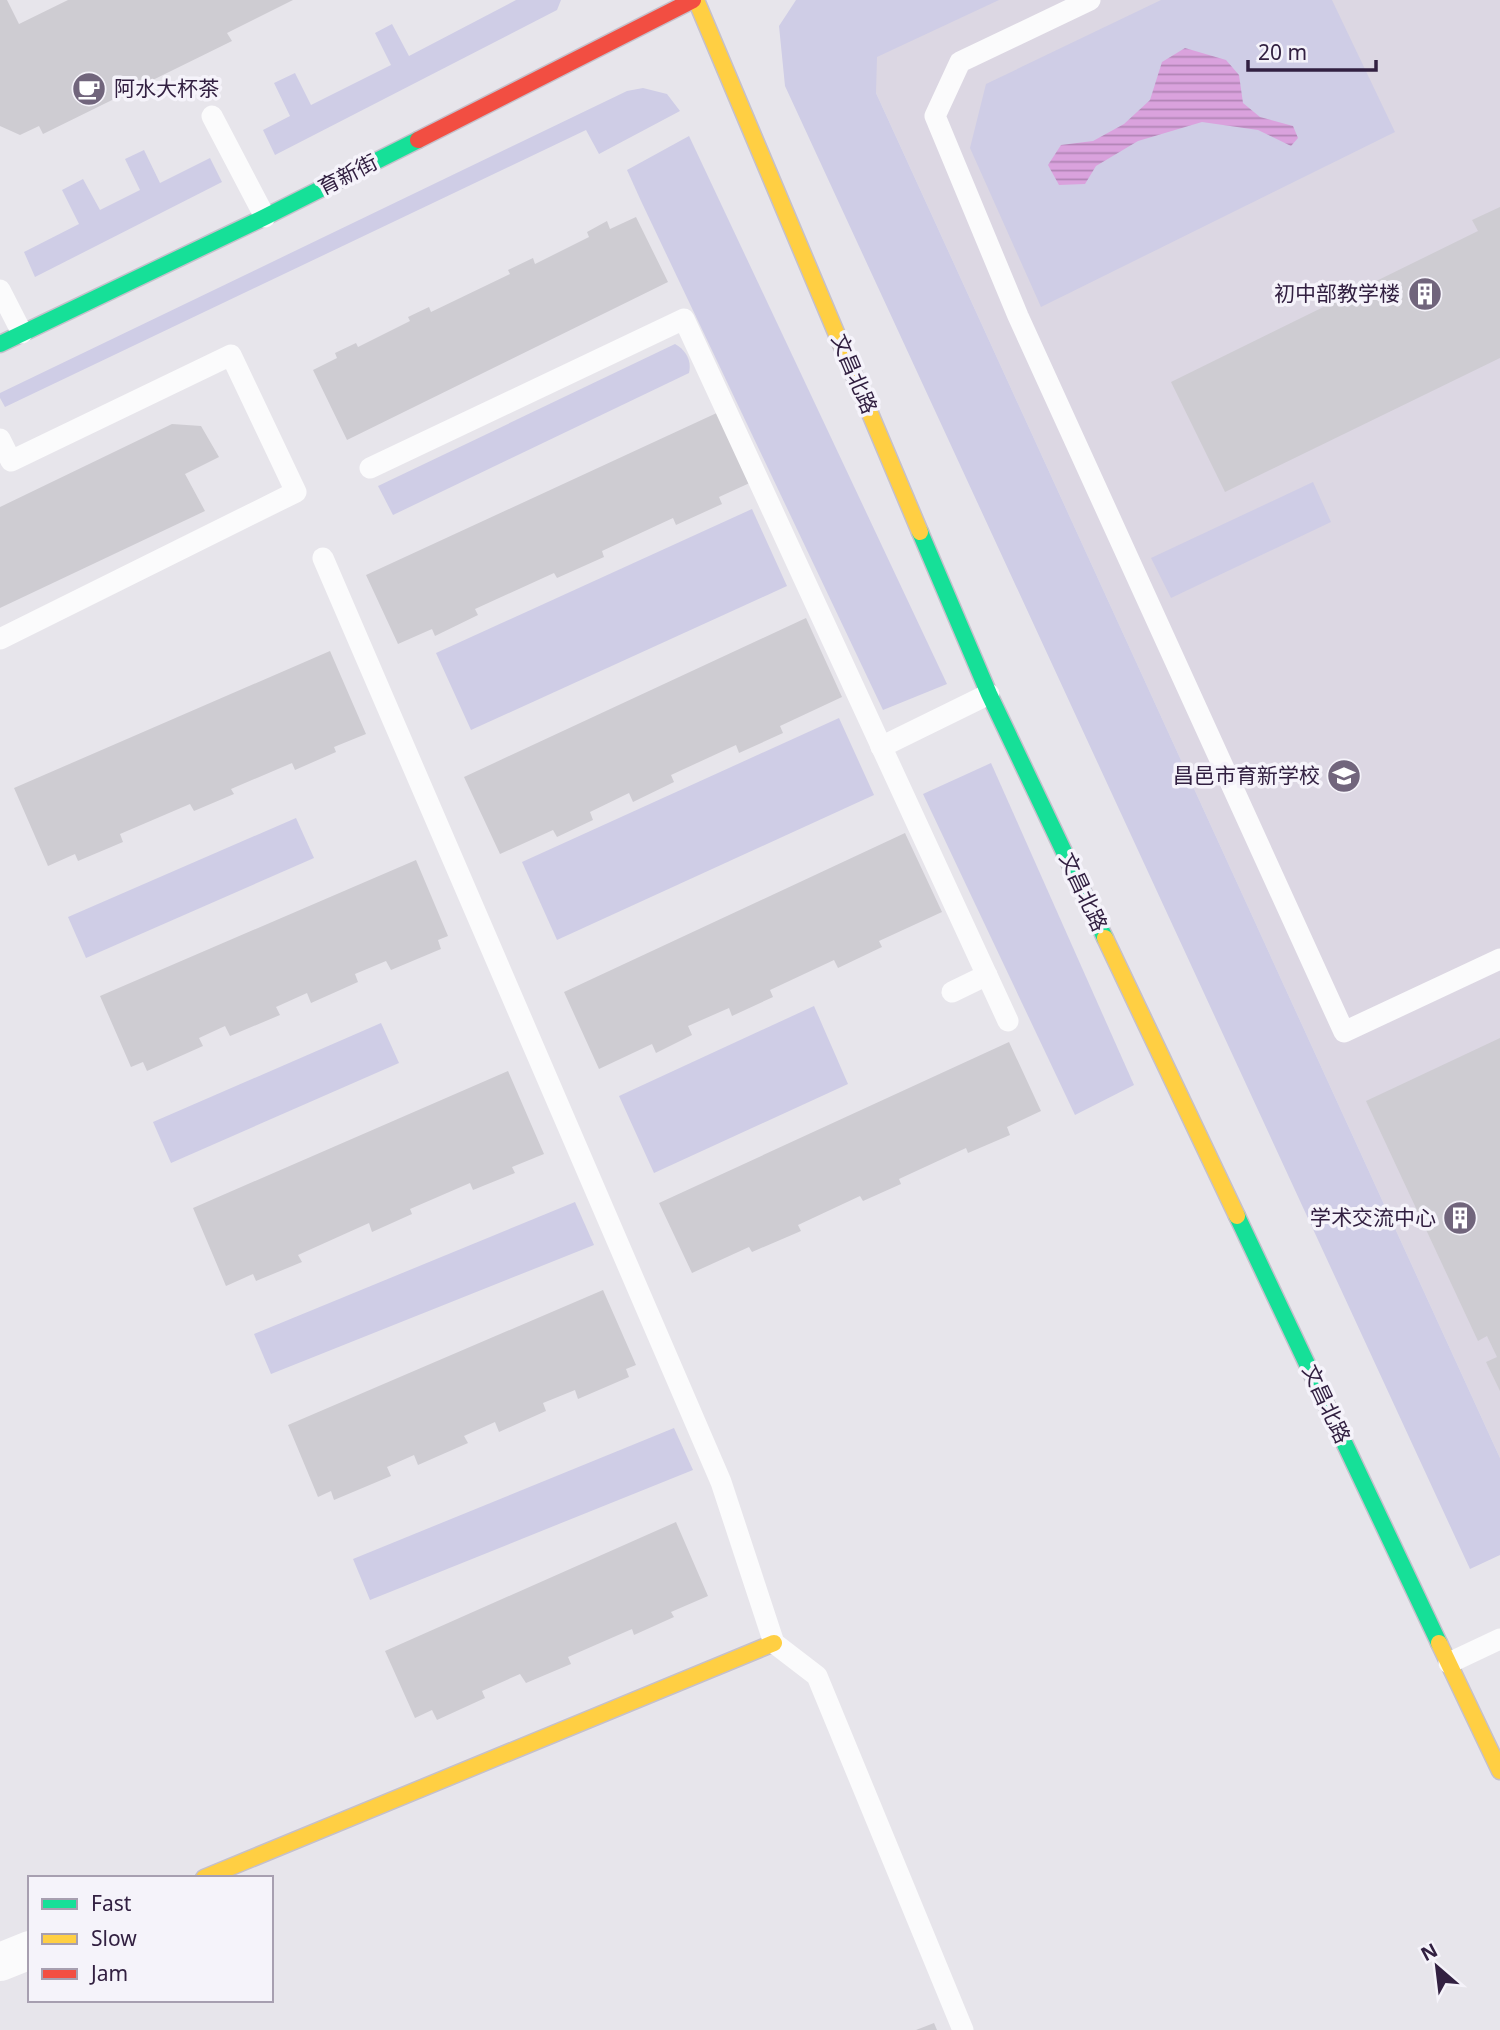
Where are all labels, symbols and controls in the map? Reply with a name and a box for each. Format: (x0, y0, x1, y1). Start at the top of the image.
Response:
scale bar (1248, 28, 1376, 72)
text: 20 m (1258, 38, 1307, 66)
cafe icon: 阿水大杯茶 (70, 70, 108, 108)
place label: 阿水大杯茶 (114, 74, 219, 102)
street label: 育新街 (313, 147, 382, 201)
building icon: 初中部教学楼 (1406, 275, 1444, 313)
place label: 初中部教学楼 (1274, 279, 1400, 307)
street label: 文昌北路 (826, 329, 884, 418)
school or university icon: 昌邑市育新学校 (1325, 757, 1363, 795)
place label: 昌邑市育新学校 (1173, 761, 1320, 789)
street label: 文昌北路 (1053, 848, 1114, 936)
building icon: 学术交流中心 (1441, 1199, 1479, 1237)
place label: 学术交流中心 (1310, 1203, 1436, 1231)
street label: 文昌北路 (1296, 1360, 1357, 1448)
legend (28, 1876, 273, 2002)
text: Fast (91, 1889, 132, 1917)
text: Slow (91, 1924, 137, 1952)
north arrow (1402, 1932, 1472, 2002)
text: N (1416, 1937, 1442, 1967)
text: Jam (89, 1959, 128, 1987)

